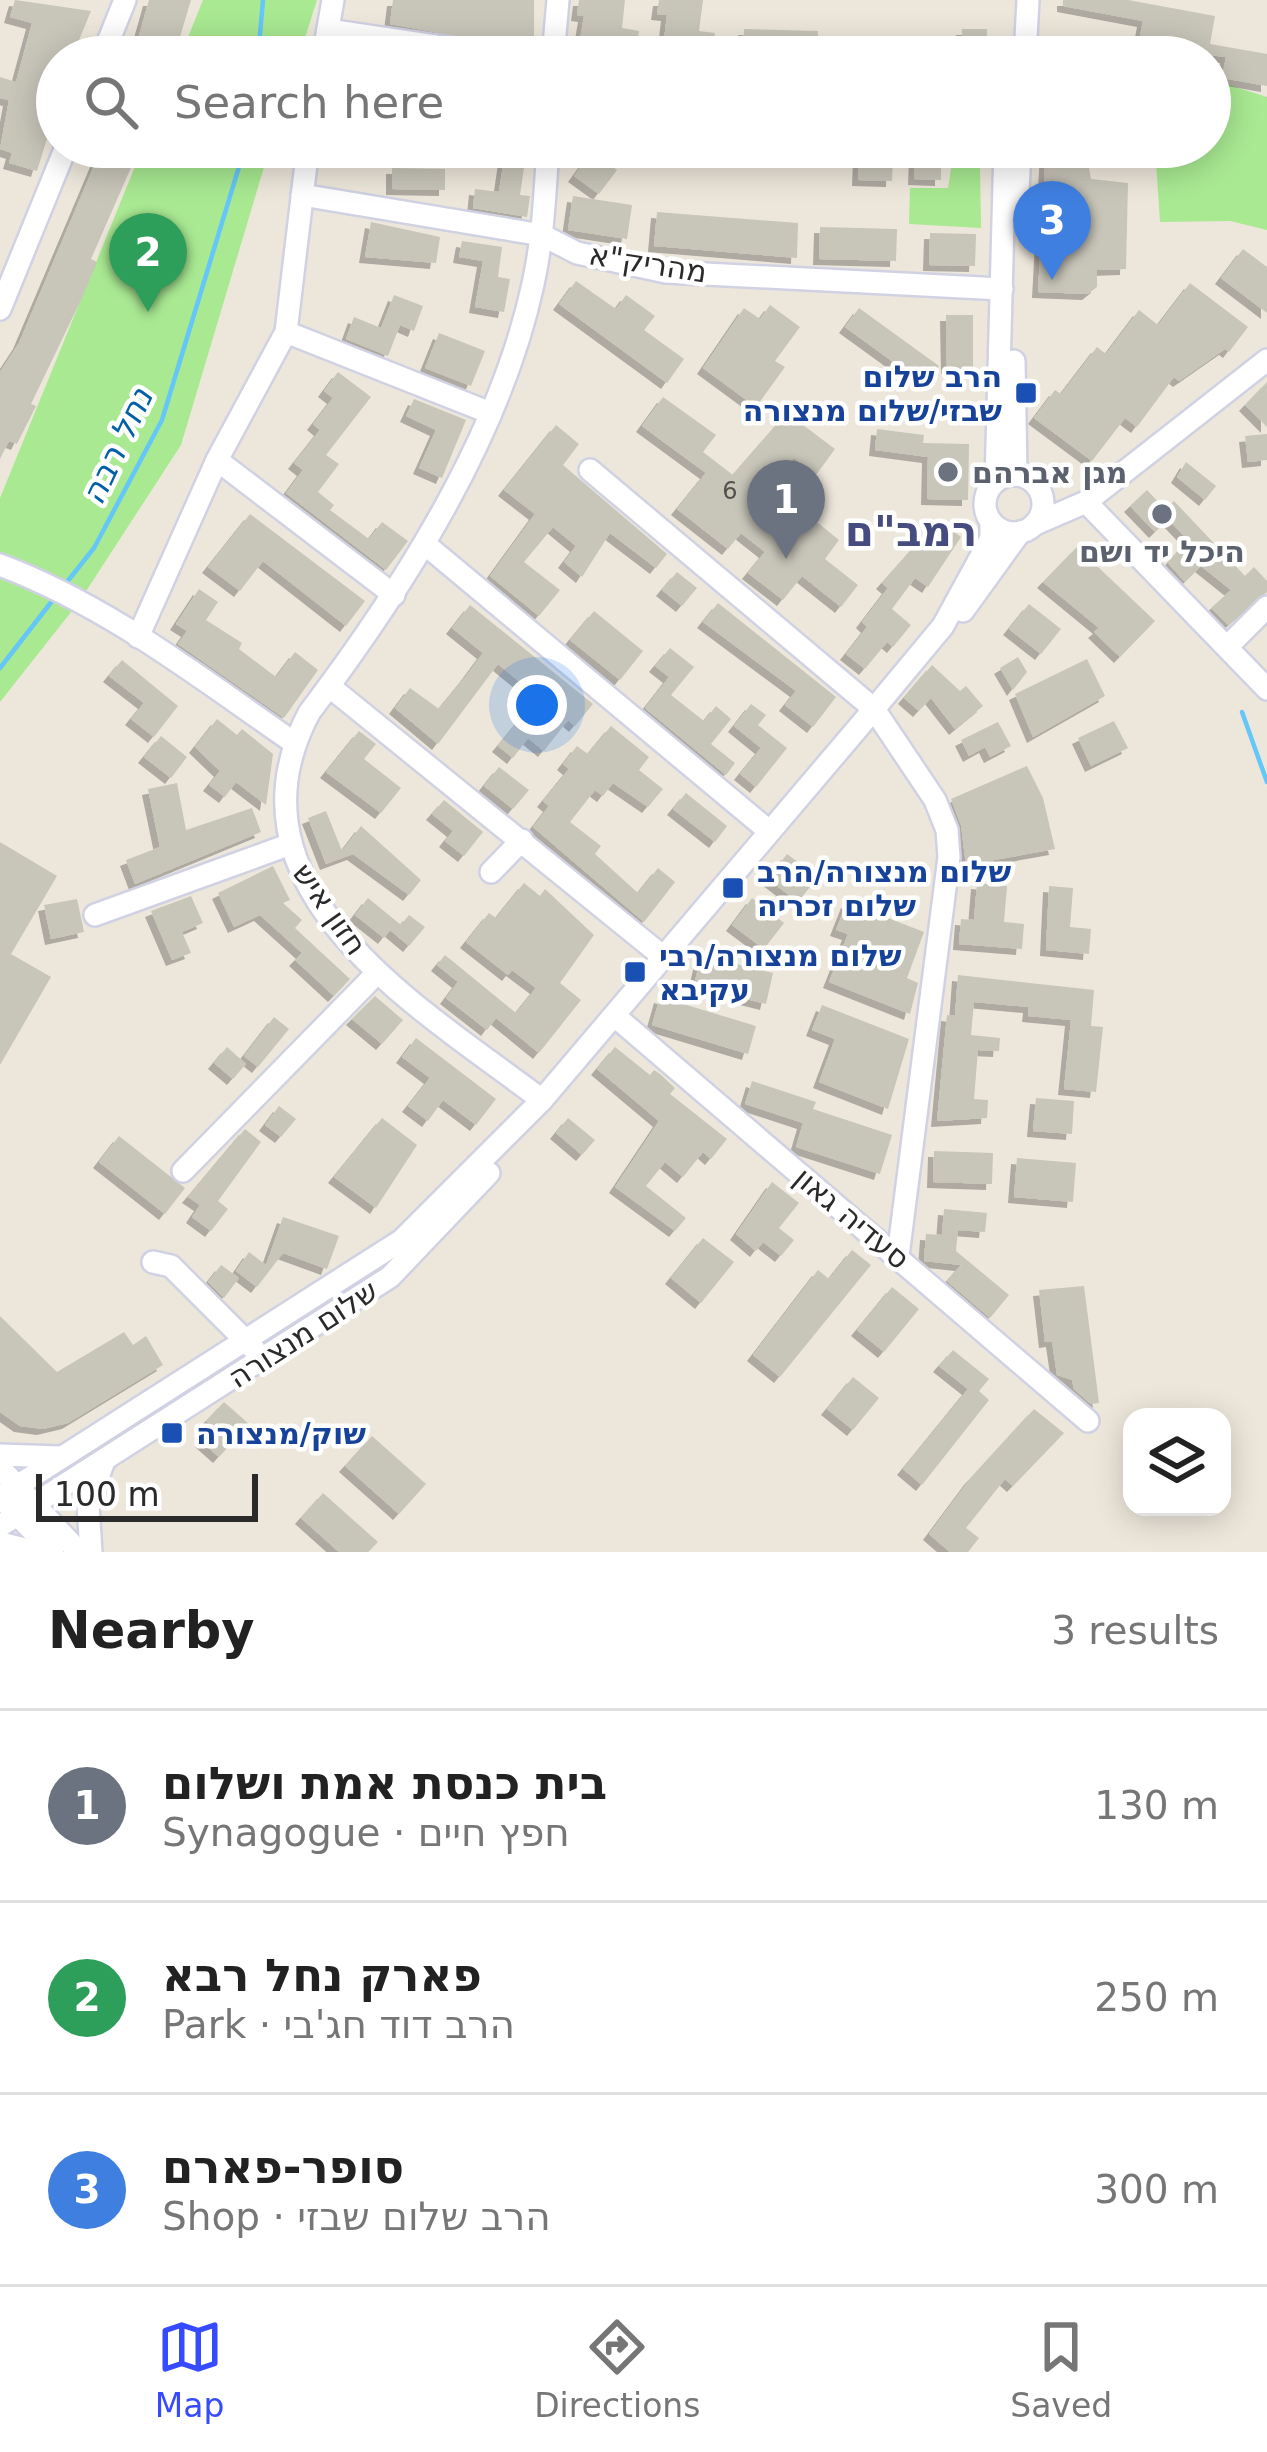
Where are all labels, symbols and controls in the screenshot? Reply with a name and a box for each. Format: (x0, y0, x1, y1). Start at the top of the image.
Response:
search box (36, 36, 1231, 168)
icon: search (78, 69, 144, 135)
text: Search here (174, 76, 444, 129)
pin: 3 (1013, 181, 1091, 280)
pin: 2 (109, 213, 187, 312)
street label: מהריק"א (587, 236, 709, 290)
place label: הרב שלום שבזי/שלום מנצורה (743, 359, 1002, 428)
marker: הרב שלום שבזי/שלום מנצורה (1013, 380, 1039, 406)
water label: נחל רבה (73, 381, 161, 510)
place label: מגן אברהם (972, 455, 1128, 490)
marker: מגן אברהם (935, 459, 961, 485)
pin: 1 (747, 460, 825, 559)
house number: 6 (722, 477, 738, 505)
marker: היכל יד ושם (1149, 501, 1175, 527)
district label: רמב"ם (845, 507, 977, 556)
place label: היכל יד ושם (1079, 534, 1245, 569)
your location (507, 675, 567, 735)
place label: שלום מנצורה/הרב שלום זכריה (757, 854, 1012, 923)
street label: חזון איש (286, 856, 374, 962)
marker: שלום מנצורה/הרב שלום זכריה (720, 875, 746, 901)
place label: שלום מנצורה/רבי עקיבא (659, 938, 902, 1007)
marker: שלום מנצורה/רבי עקיבא (622, 959, 648, 985)
street label: סעדיה גאון (787, 1160, 917, 1276)
street label: שלום מנצורה (222, 1273, 384, 1395)
map controls (1123, 1408, 1231, 1516)
button: layers (1123, 1408, 1231, 1516)
place label: שוק/מנצורה (196, 1416, 366, 1451)
marker: שוק/מנצורה (159, 1420, 185, 1446)
scale bar (36, 1468, 258, 1521)
text: 100 m (54, 1475, 160, 1514)
text: Nearby (48, 1601, 255, 1660)
text: 3 results (1051, 1608, 1219, 1653)
text: בית כנסת אמת ושלום (162, 1757, 607, 1810)
text: 1 (73, 1783, 101, 1828)
text: 130 m (1094, 1783, 1219, 1828)
text: Synagogue · חפץ חיים (162, 1810, 570, 1855)
text: פארק נחל רבא (162, 1949, 482, 2002)
text: 2 (73, 1975, 101, 2020)
text: 250 m (1094, 1975, 1219, 2020)
text: Park · הרב דוד חג'בי (162, 2002, 515, 2047)
text: סופר-פארם (162, 2141, 404, 2194)
text: 3 (73, 2167, 101, 2212)
text: 300 m (1094, 2167, 1219, 2212)
text: Shop · הרב שלום שבזי (162, 2194, 551, 2239)
tab: Map (155, 2314, 225, 2425)
tab: Directions (534, 2314, 700, 2425)
tab: Saved (1010, 2314, 1112, 2425)

